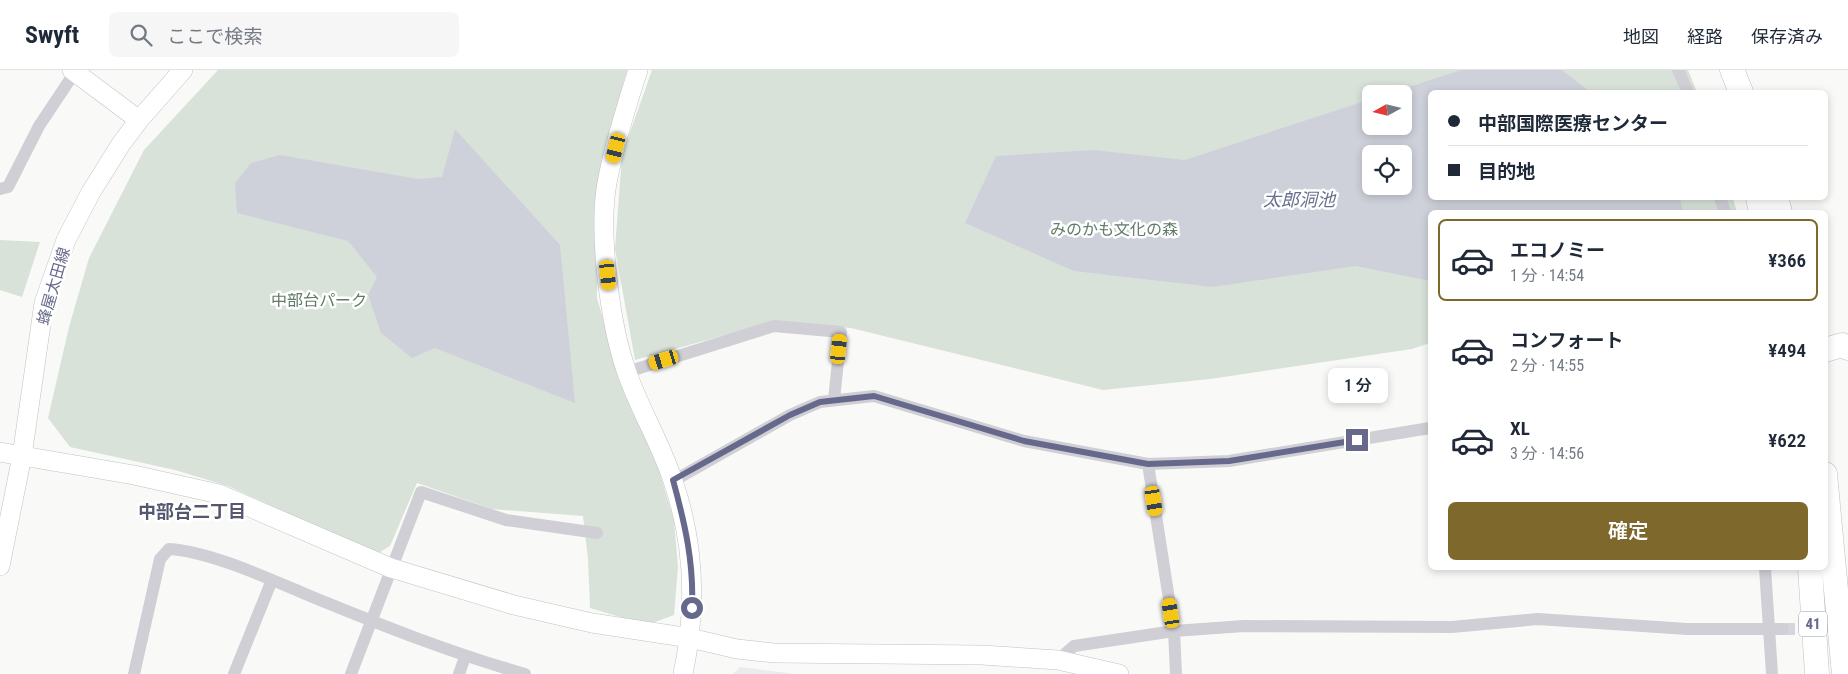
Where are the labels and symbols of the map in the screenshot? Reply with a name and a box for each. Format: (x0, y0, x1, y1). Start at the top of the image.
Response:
north arrow (1362, 85, 1412, 135)
car (605, 132, 626, 164)
water label: 太郎洞池 (1263, 189, 1337, 210)
park label: みのかも文化の森 (1050, 220, 1178, 239)
street label: 蜂屋太田線 (33, 245, 74, 327)
car (598, 259, 617, 291)
park label: 中部台パーク (271, 291, 367, 310)
car (829, 333, 848, 365)
car (647, 348, 680, 372)
callout: 1 分 (1327, 368, 1387, 402)
route end (1346, 429, 1368, 451)
car (1144, 485, 1163, 517)
district label: 中部台二丁目 (138, 501, 246, 522)
route start (681, 597, 703, 619)
car (1161, 597, 1180, 629)
road number: 41 (1799, 612, 1827, 636)

